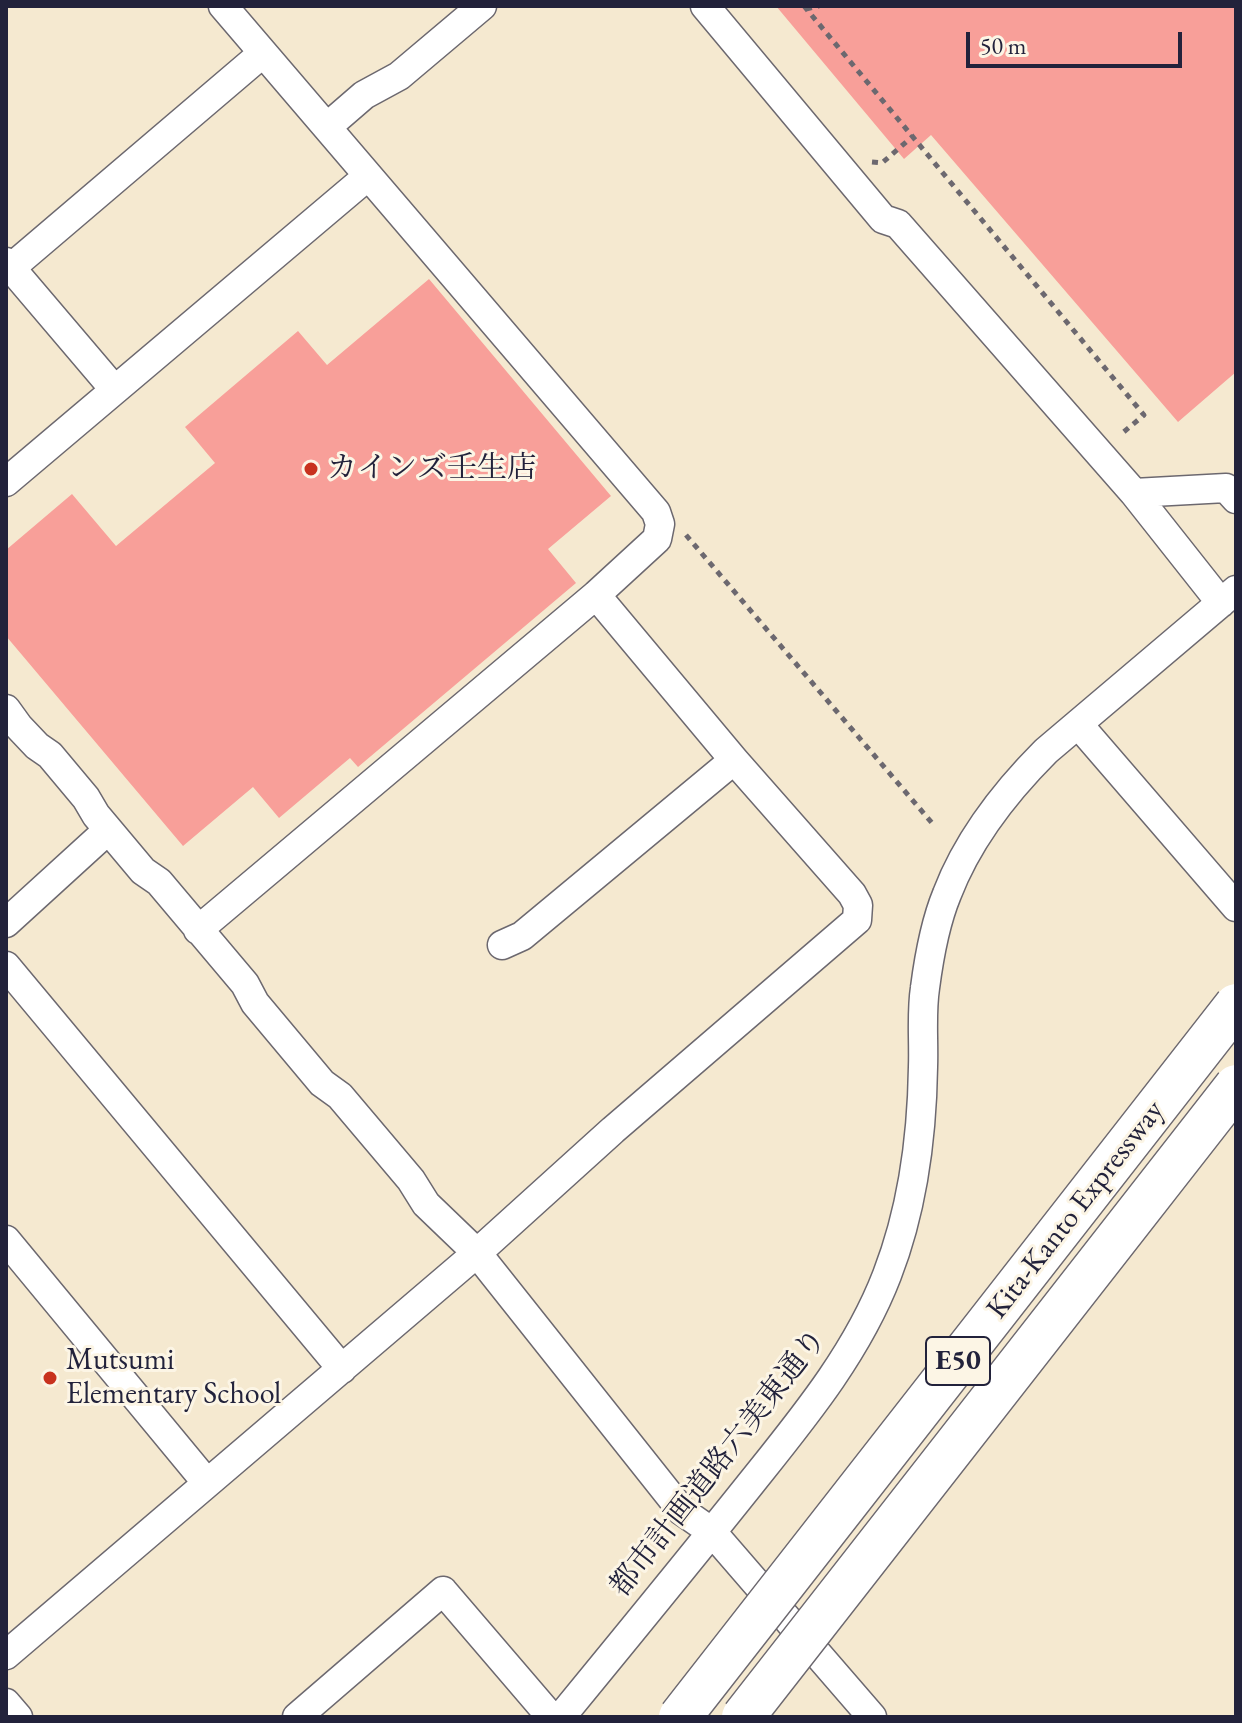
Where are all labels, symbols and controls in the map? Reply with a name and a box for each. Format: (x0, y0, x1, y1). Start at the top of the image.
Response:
scale bar (970, 16, 1186, 66)
text: 50 m (980, 30, 1027, 61)
place label: カインズ壬生店 (327, 451, 537, 487)
marker: カインズ壬生店 (302, 460, 320, 478)
street label: Kita-Kanto Expressway (980, 1094, 1172, 1326)
street label: 都市計画道路六美東通り (603, 1322, 835, 1604)
road number: E50 (926, 1337, 990, 1385)
place label: Mutsumi Elementary School (66, 1343, 281, 1414)
marker: Mutsumi Elementary School (41, 1369, 59, 1387)

